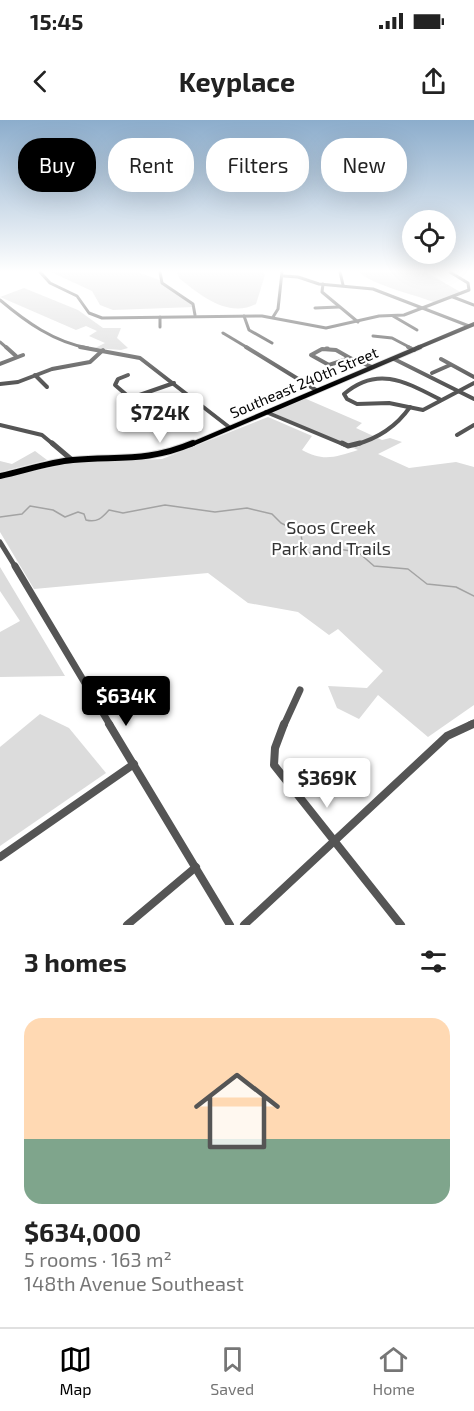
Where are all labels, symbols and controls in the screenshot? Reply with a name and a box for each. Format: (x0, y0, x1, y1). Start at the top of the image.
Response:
text: 15:45 (30, 8, 83, 34)
icon: back (24, 65, 57, 98)
text: Keyplace (179, 65, 295, 97)
icon: share (417, 65, 450, 98)
chip: Buy (18, 138, 96, 192)
chip: Rent (108, 138, 194, 192)
chip: Filters (206, 138, 309, 192)
chip: New (321, 138, 407, 192)
map controls (402, 210, 456, 264)
button: locate (402, 210, 456, 264)
street label: Southeast 240th Street (227, 343, 381, 421)
pin: $724K (118, 393, 202, 444)
text: $724K (130, 400, 190, 424)
park label: Soos Creek Park and Trails (271, 516, 391, 559)
pin: $634K (84, 676, 168, 727)
text: $634K (96, 683, 156, 707)
pin: $369K (285, 758, 369, 809)
text: $369K (297, 765, 357, 789)
icon: filters (417, 945, 450, 978)
text: 3 homes (24, 946, 127, 977)
icon: home (183, 1057, 291, 1165)
text: $634,000 (24, 1216, 141, 1247)
text: 5 rooms · 163 m² (24, 1247, 172, 1271)
text: 148th Avenue Southeast (24, 1271, 244, 1295)
tab: Map (59, 1343, 92, 1398)
tab: Saved (210, 1343, 254, 1398)
tab: Home (372, 1343, 415, 1398)

